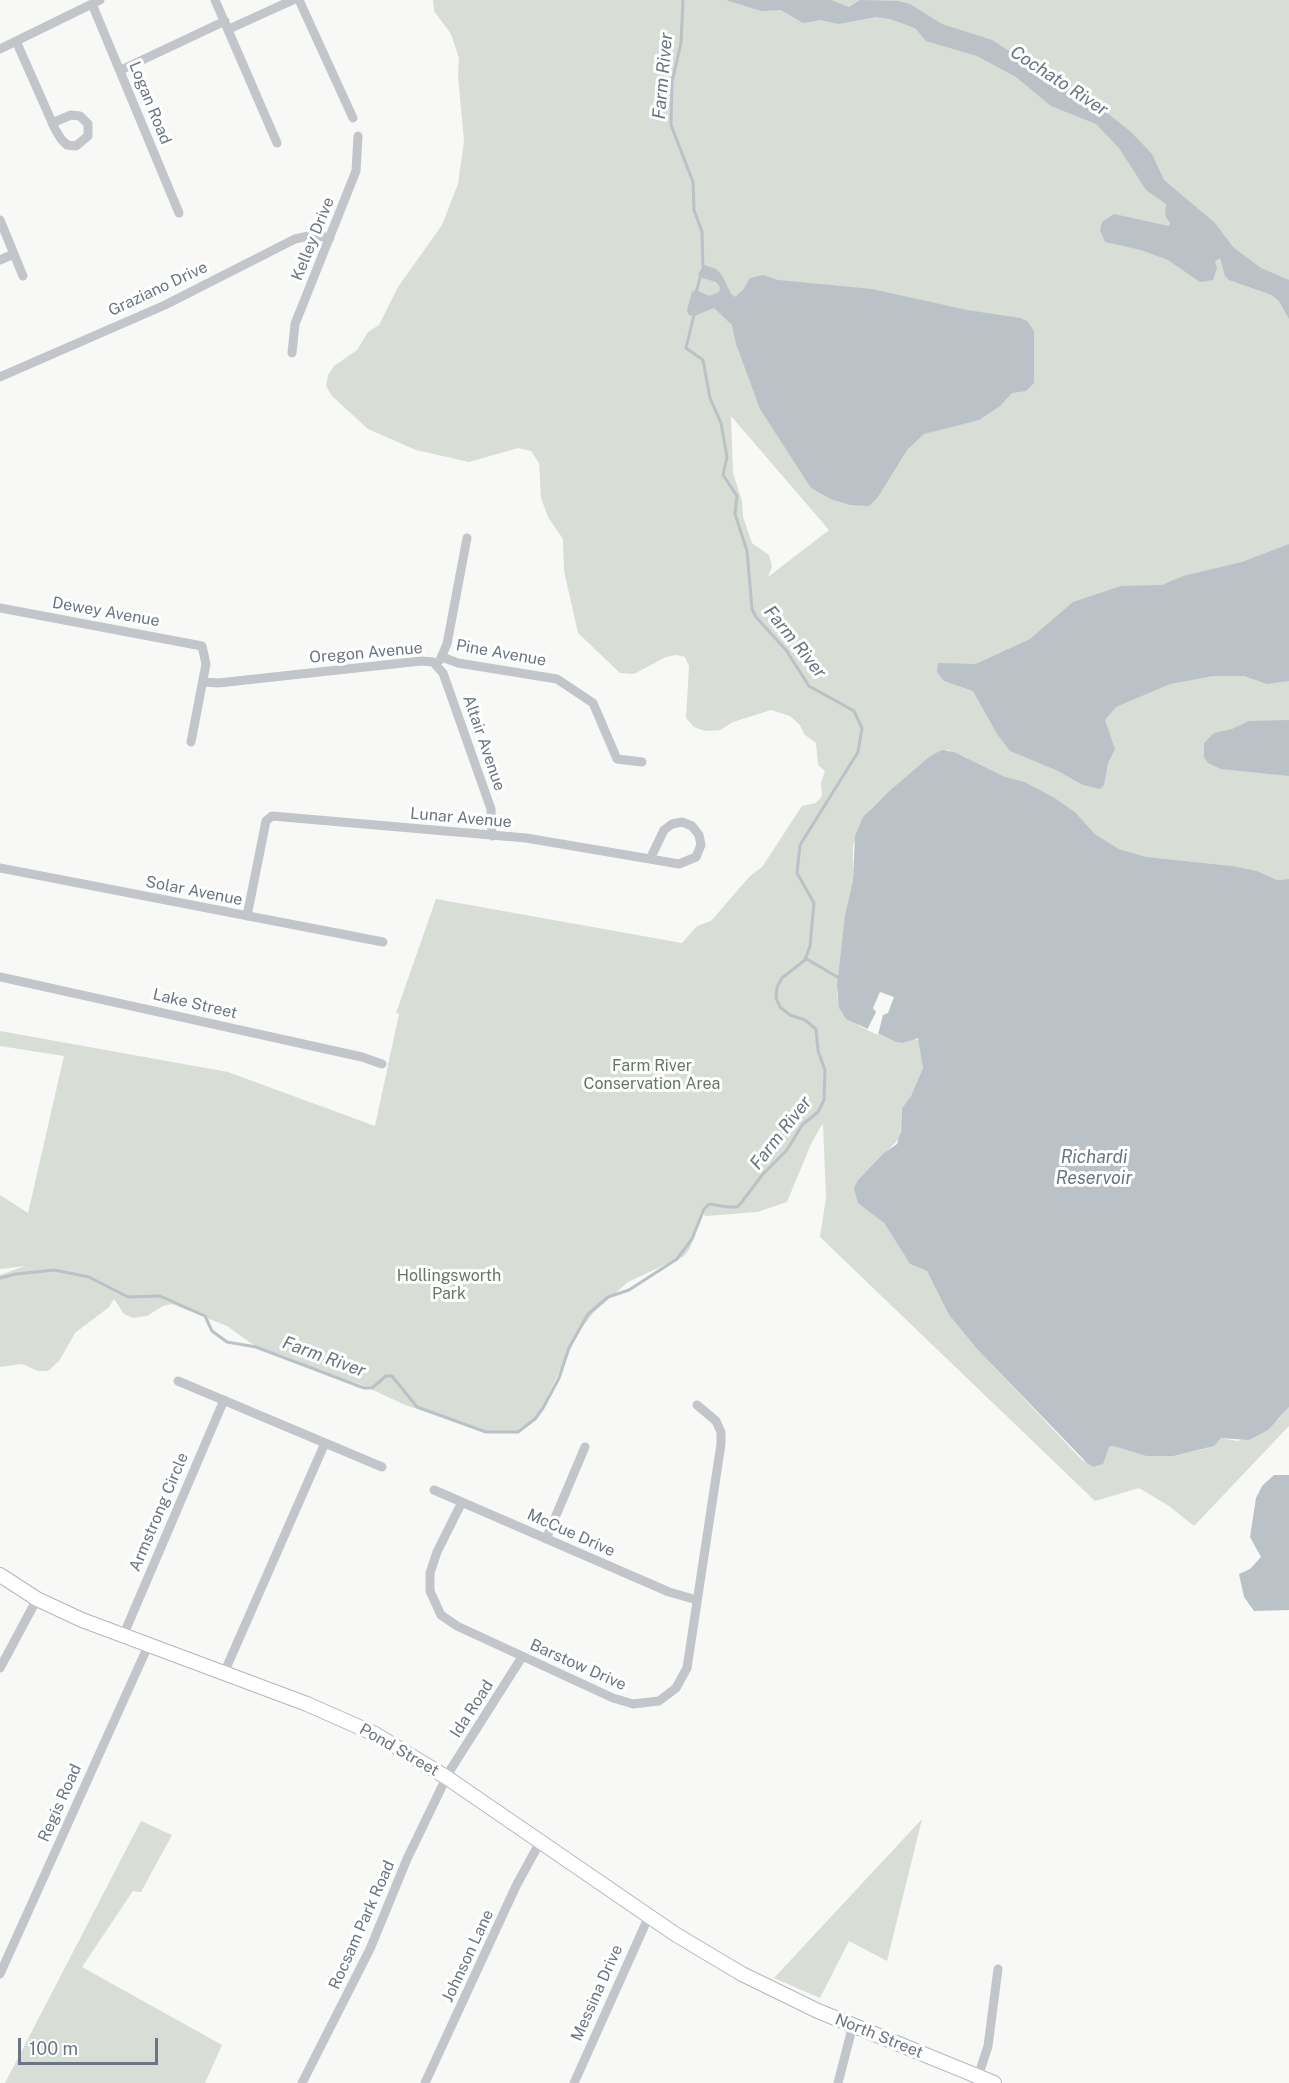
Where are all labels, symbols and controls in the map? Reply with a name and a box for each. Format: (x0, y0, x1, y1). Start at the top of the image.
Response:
water label: Farm River (648, 32, 678, 120)
water label: Cochato River (1006, 41, 1112, 121)
street label: Logan Road (125, 59, 175, 147)
street label: Kelley Drive (288, 194, 338, 284)
street label: Graziano Drive (105, 258, 211, 320)
street label: Dewey Avenue (51, 593, 161, 631)
water label: Farm River (759, 601, 831, 683)
street label: Pine Avenue (454, 636, 548, 670)
street label: Oregon Avenue (309, 638, 423, 668)
street label: Altair Avenue (459, 693, 509, 793)
street label: Lunar Avenue (409, 804, 513, 832)
street label: Solar Avenue (144, 872, 244, 910)
street label: Lake Street (151, 985, 239, 1023)
park label: Farm River Conservation Area (584, 1056, 720, 1094)
water label: Farm River (746, 1092, 816, 1174)
water label: Richardi Reservoir (1056, 1146, 1132, 1188)
park label: Hollingsworth Park (397, 1266, 501, 1304)
water label: Farm River (279, 1332, 369, 1382)
street label: Armstrong Circle (125, 1450, 193, 1574)
street label: McCue Drive (524, 1505, 618, 1561)
street label: Barstow Drive (527, 1635, 629, 1695)
street label: Ida Road (446, 1677, 498, 1741)
street label: Pond Street (356, 1720, 442, 1780)
street label: Regis Road (34, 1761, 86, 1845)
street label: Rocsam Park Road (325, 1858, 399, 1992)
street label: Johnson Lane (438, 1907, 498, 2005)
street label: Messina Drive (567, 1942, 627, 2044)
street label: North Street (832, 2010, 926, 2062)
scale bar (21, 2026, 160, 2064)
text: 100 m (29, 2038, 78, 2059)

